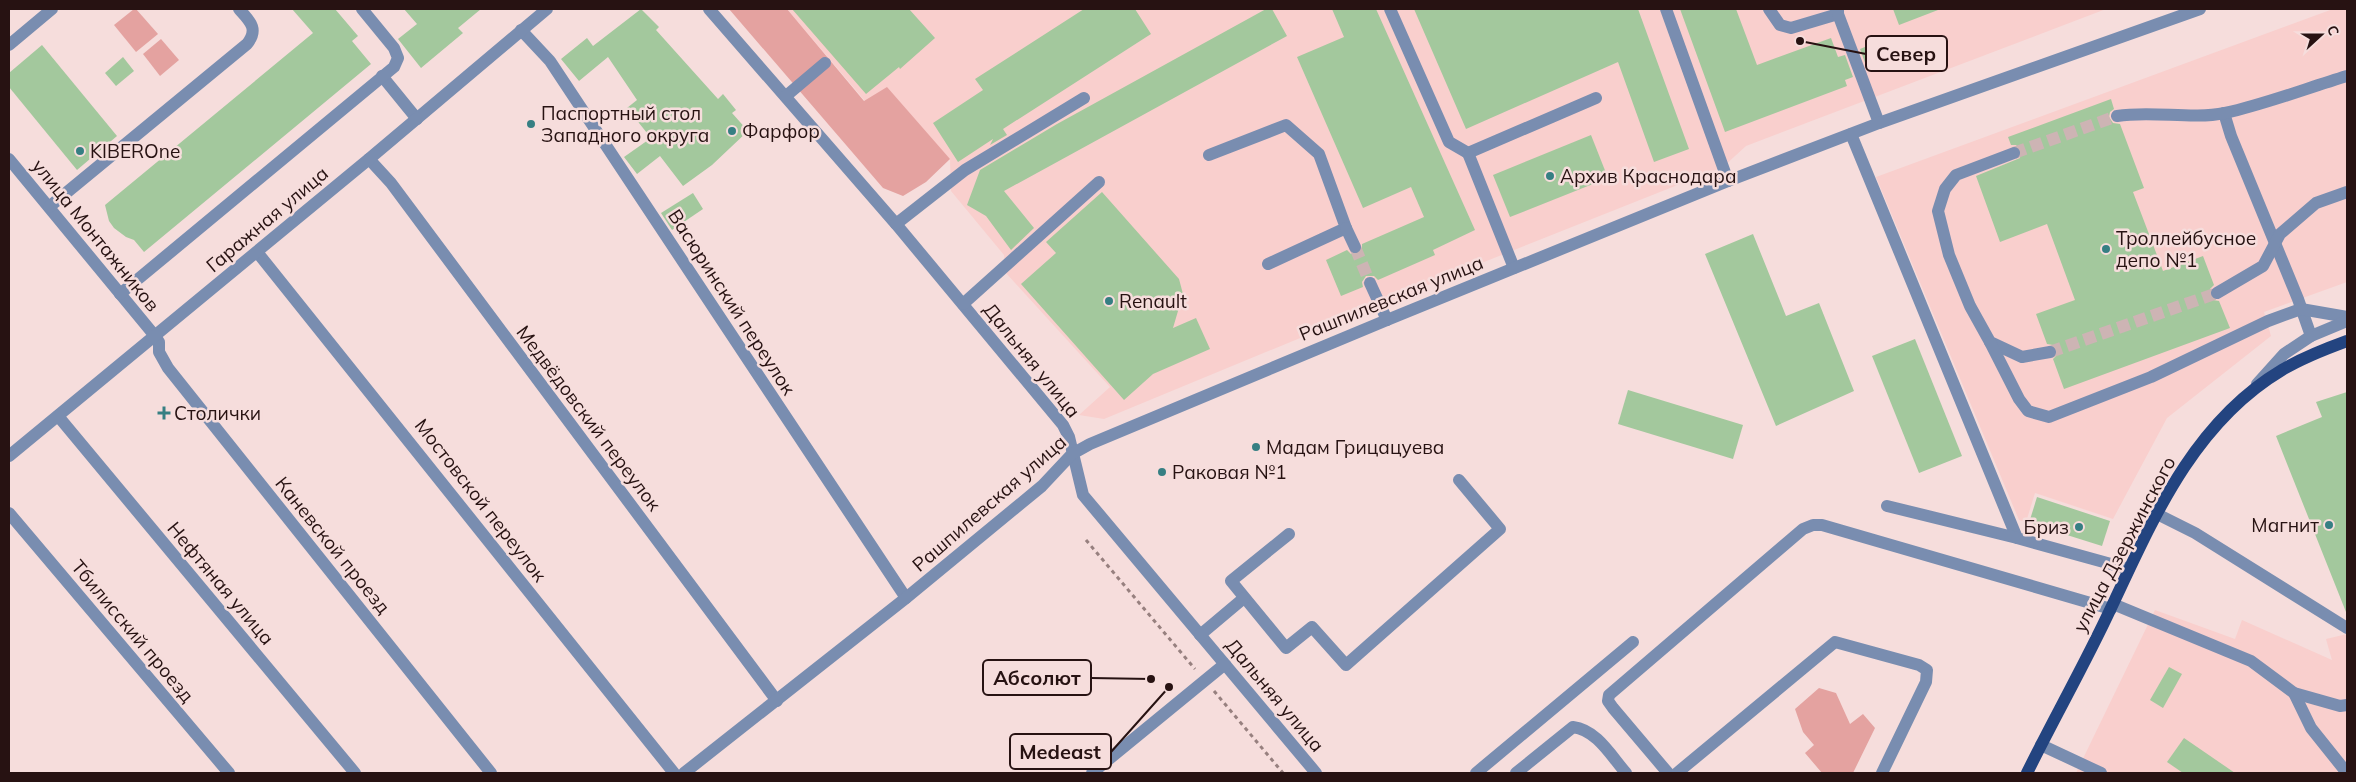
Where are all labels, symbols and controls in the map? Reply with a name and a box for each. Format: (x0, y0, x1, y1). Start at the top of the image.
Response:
north arrow (2296, 10, 2346, 60)
text: С (2323, 23, 2343, 38)
callout: Север (1866, 36, 1947, 71)
text: Север (1876, 41, 1936, 66)
place label: Паспортный стол Западного округа (541, 101, 709, 147)
marker: Паспортный стол Западного округа (525, 118, 537, 130)
place label: Фарфор (742, 119, 820, 143)
marker: Фарфор (726, 125, 738, 137)
place label: KIBEROne (90, 139, 180, 163)
marker: KIBEROne (74, 145, 86, 157)
street label: улица Монтажников (27, 154, 165, 316)
street label: Гаражная улица (201, 161, 333, 277)
place label: Архив Краснодара (1560, 164, 1737, 188)
marker: Архив Краснодара (1544, 170, 1556, 182)
street label: Васюринский переулок (663, 205, 801, 400)
place label: Троллейбусное депо №1 (2116, 226, 2256, 272)
marker: Троллейбусное депо №1 (2100, 243, 2112, 255)
street label: Рашпилевская улица (1295, 250, 1487, 346)
place label: Renault (1119, 289, 1187, 313)
marker: Renault (1103, 295, 1115, 307)
street label: Дальняя улица (978, 298, 1086, 422)
street label: Медвёдовский переулок (511, 321, 667, 516)
place label: Столички (174, 401, 261, 425)
marker: Столички (158, 407, 170, 419)
street label: Мостовской переулок (410, 414, 553, 587)
street label: Рашпилевская улица (907, 430, 1071, 576)
place label: Мадам Грицацуева (1266, 435, 1444, 459)
marker: Мадам Грицацуева (1250, 441, 1262, 453)
street label: улица Дзержинского (2067, 452, 2181, 636)
place label: Раковая №1 (1172, 460, 1287, 484)
marker: Раковая №1 (1156, 466, 1168, 478)
street label: Каневской проезд (270, 472, 396, 619)
place label: Магнит (2251, 513, 2319, 537)
place label: Бриз (2024, 515, 2069, 539)
street label: Нефтяная улица (163, 517, 279, 649)
marker: Магнит (2323, 519, 2335, 531)
marker: Бриз (2073, 521, 2085, 533)
street label: Тбилисский проезд (66, 555, 200, 707)
street label: Дальняя улица (1221, 633, 1329, 757)
callout: Абсолют (983, 660, 1091, 695)
text: Абсолют (993, 665, 1081, 690)
callout: Medeast (1010, 734, 1111, 769)
text: Medeast (1019, 739, 1101, 764)

